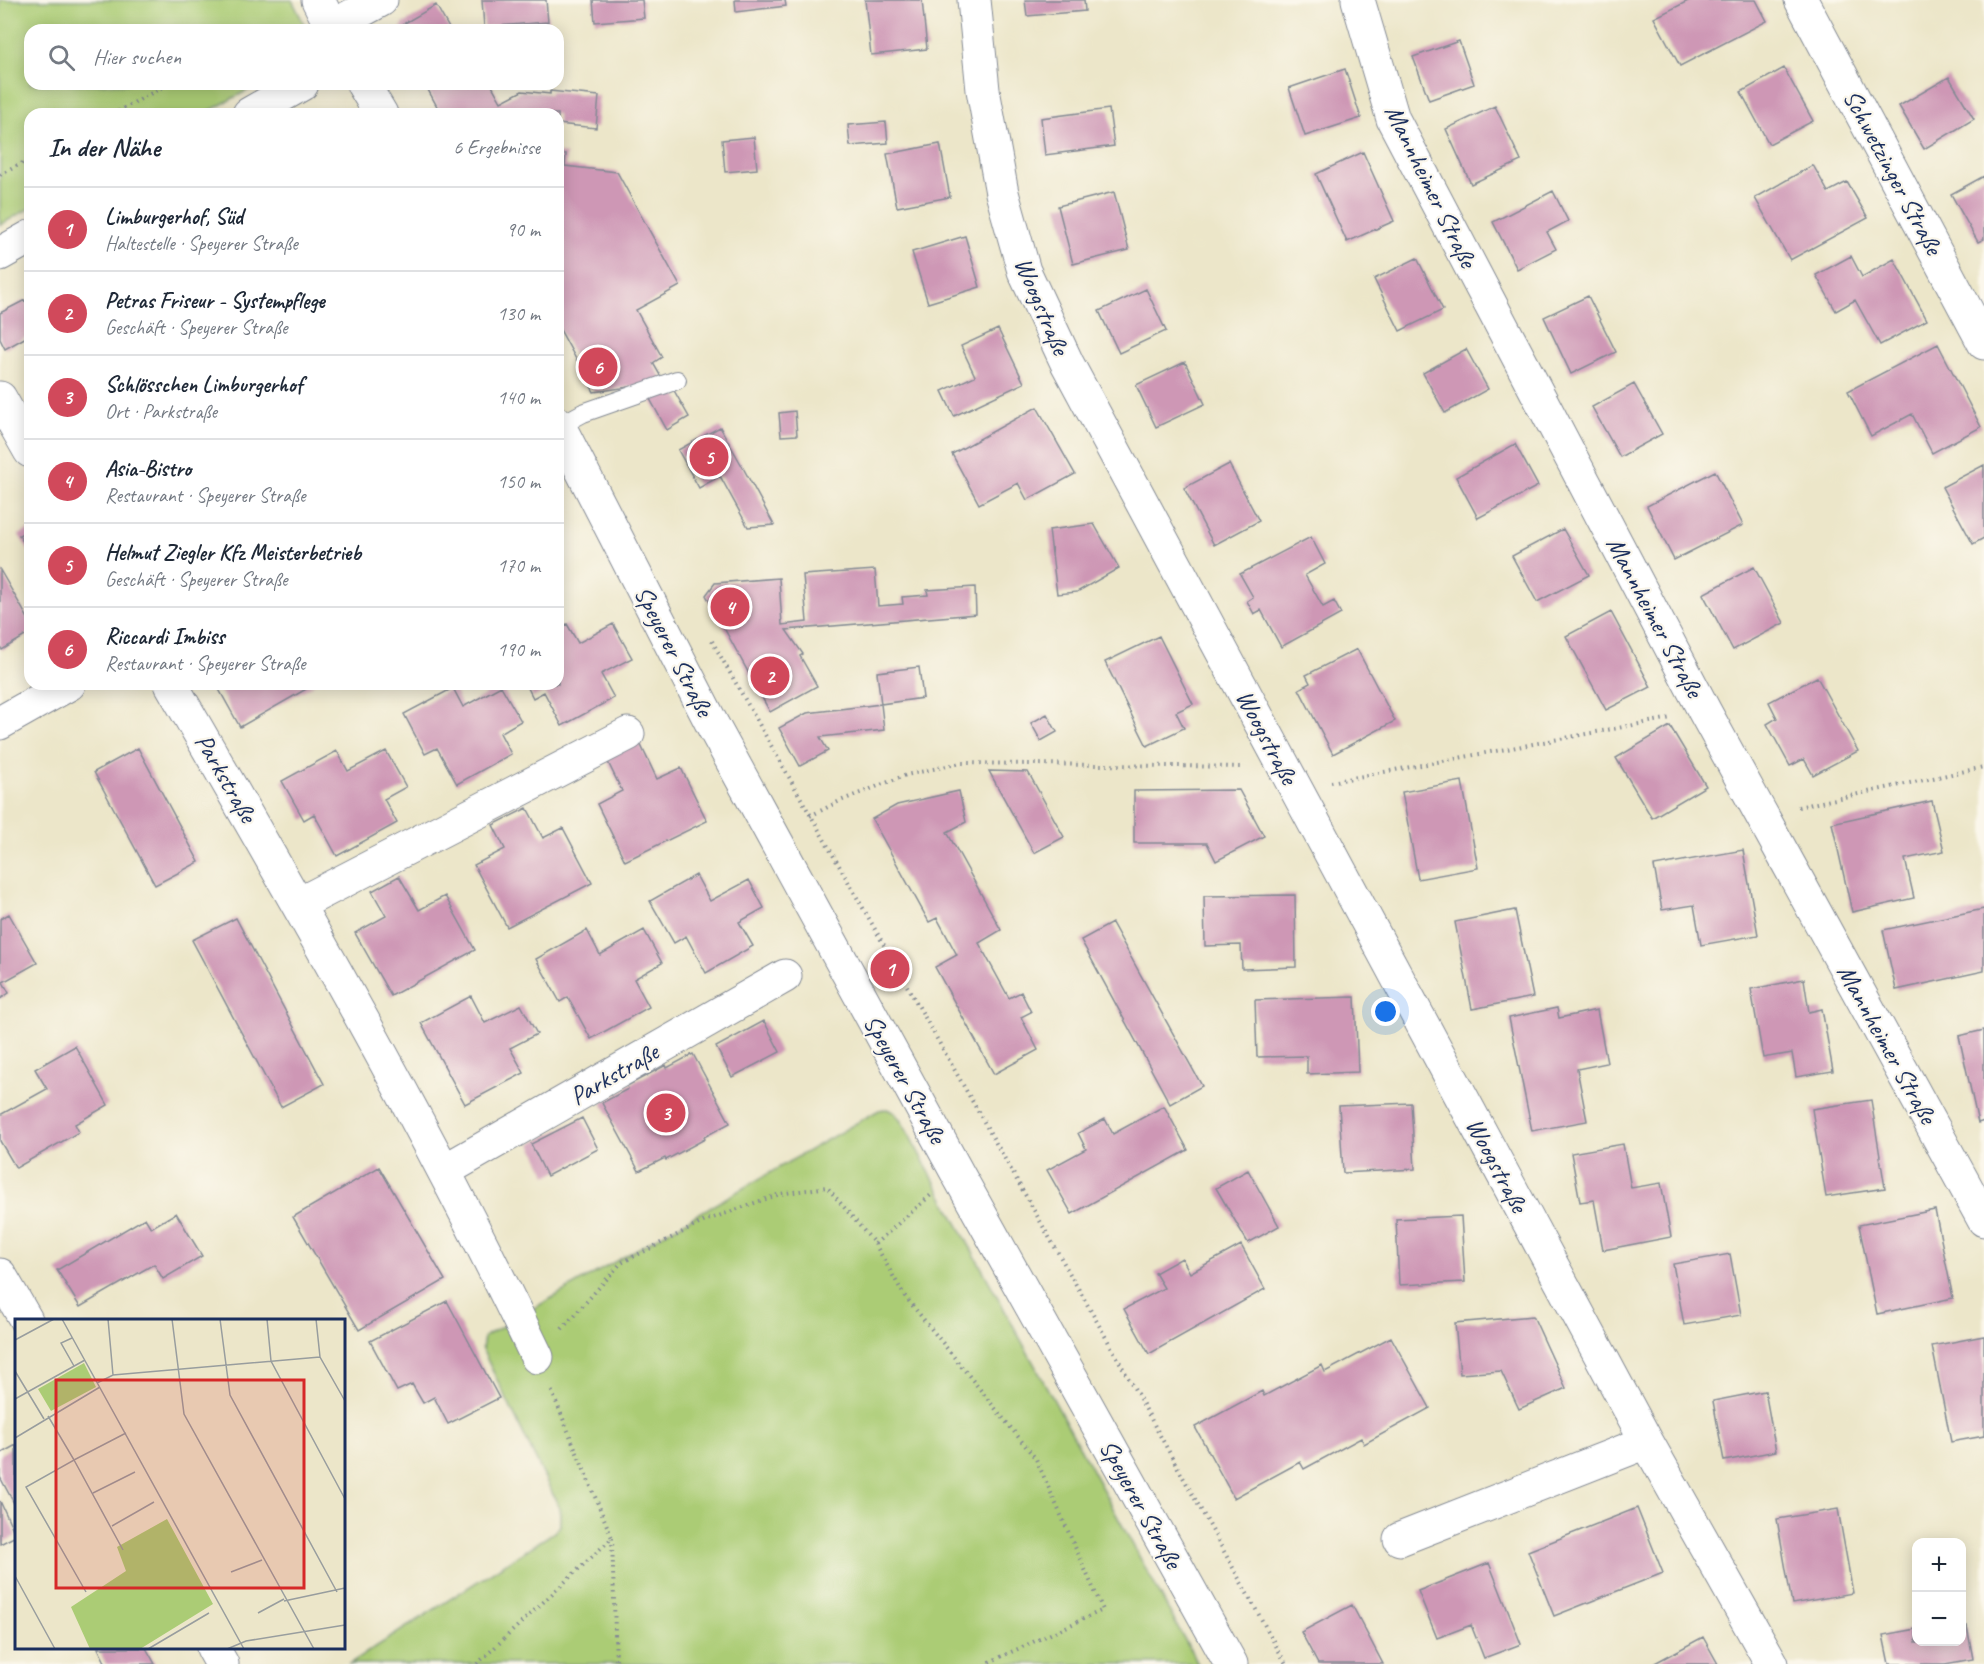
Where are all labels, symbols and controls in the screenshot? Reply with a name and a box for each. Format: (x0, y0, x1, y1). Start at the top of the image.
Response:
search box (24, 24, 564, 90)
icon: search (45, 41, 78, 74)
text: Hier suchen (93, 43, 181, 71)
street label: Schwetzinger Straße (1836, 84, 1952, 263)
street label: Mannheimer Straße (1377, 99, 1486, 275)
text: In der Nähe (48, 131, 160, 164)
text: 6 Ergebnisse (453, 135, 540, 160)
text: Limburgerhof, Süd (105, 203, 243, 231)
text: 1 (63, 217, 72, 242)
text: 90 m (506, 217, 540, 242)
text: Haltestelle · Speyerer Straße (105, 231, 298, 256)
street label: Woogstraße (1007, 252, 1078, 362)
text: Petras Friseur - Systempflege (105, 287, 325, 315)
text: 2 (63, 301, 72, 326)
text: 130 m (497, 301, 540, 326)
text: Geschäft · Speyerer Straße (105, 315, 288, 340)
pin: 6 (578, 344, 618, 389)
text: Schlösschen Limburgerhof (105, 371, 302, 399)
text: 3 (63, 385, 72, 410)
text: 140 m (497, 385, 540, 410)
text: Ort · Parkstraße (105, 399, 217, 424)
pin: 5 (690, 434, 728, 480)
text: Asia-Bistro (105, 455, 191, 483)
text: 4 (63, 469, 72, 494)
text: 150 m (497, 469, 540, 494)
text: Restaurant · Speyerer Straße (105, 483, 305, 508)
street label: Mannheimer Straße (1599, 531, 1712, 705)
text: Helmut Ziegler Kfz Meisterbetrieb (105, 539, 361, 567)
text: 5 (63, 553, 72, 578)
text: 170 m (497, 553, 540, 578)
text: Geschäft · Speyerer Straße (105, 567, 288, 592)
street label: Speyerer Straße (627, 580, 722, 724)
pin: 4 (710, 584, 750, 630)
text: Riccardi Imbiss (105, 623, 225, 651)
text: 6 (63, 637, 72, 662)
text: 190 m (497, 637, 540, 662)
text: Restaurant · Speyerer Straße (105, 651, 305, 676)
pin: 2 (750, 654, 790, 698)
street label: Woogstraße (1228, 684, 1307, 792)
street label: Parkstraße (187, 728, 266, 831)
pin: 1 (870, 946, 910, 992)
street label: Mannheimer Straße (1830, 959, 1946, 1132)
your location (1371, 997, 1400, 1026)
street label: Speyerer Straße (856, 1009, 955, 1152)
street label: Parkstraße (564, 1034, 667, 1113)
pin: 3 (646, 1090, 686, 1136)
street label: Woogstraße (1458, 1112, 1537, 1220)
inset map (15, 1319, 345, 1649)
street label: Speyerer Straße (1092, 1434, 1191, 1577)
map controls (1912, 1538, 1966, 1646)
button: + (1912, 1538, 1966, 1592)
button: − (1912, 1592, 1966, 1646)

